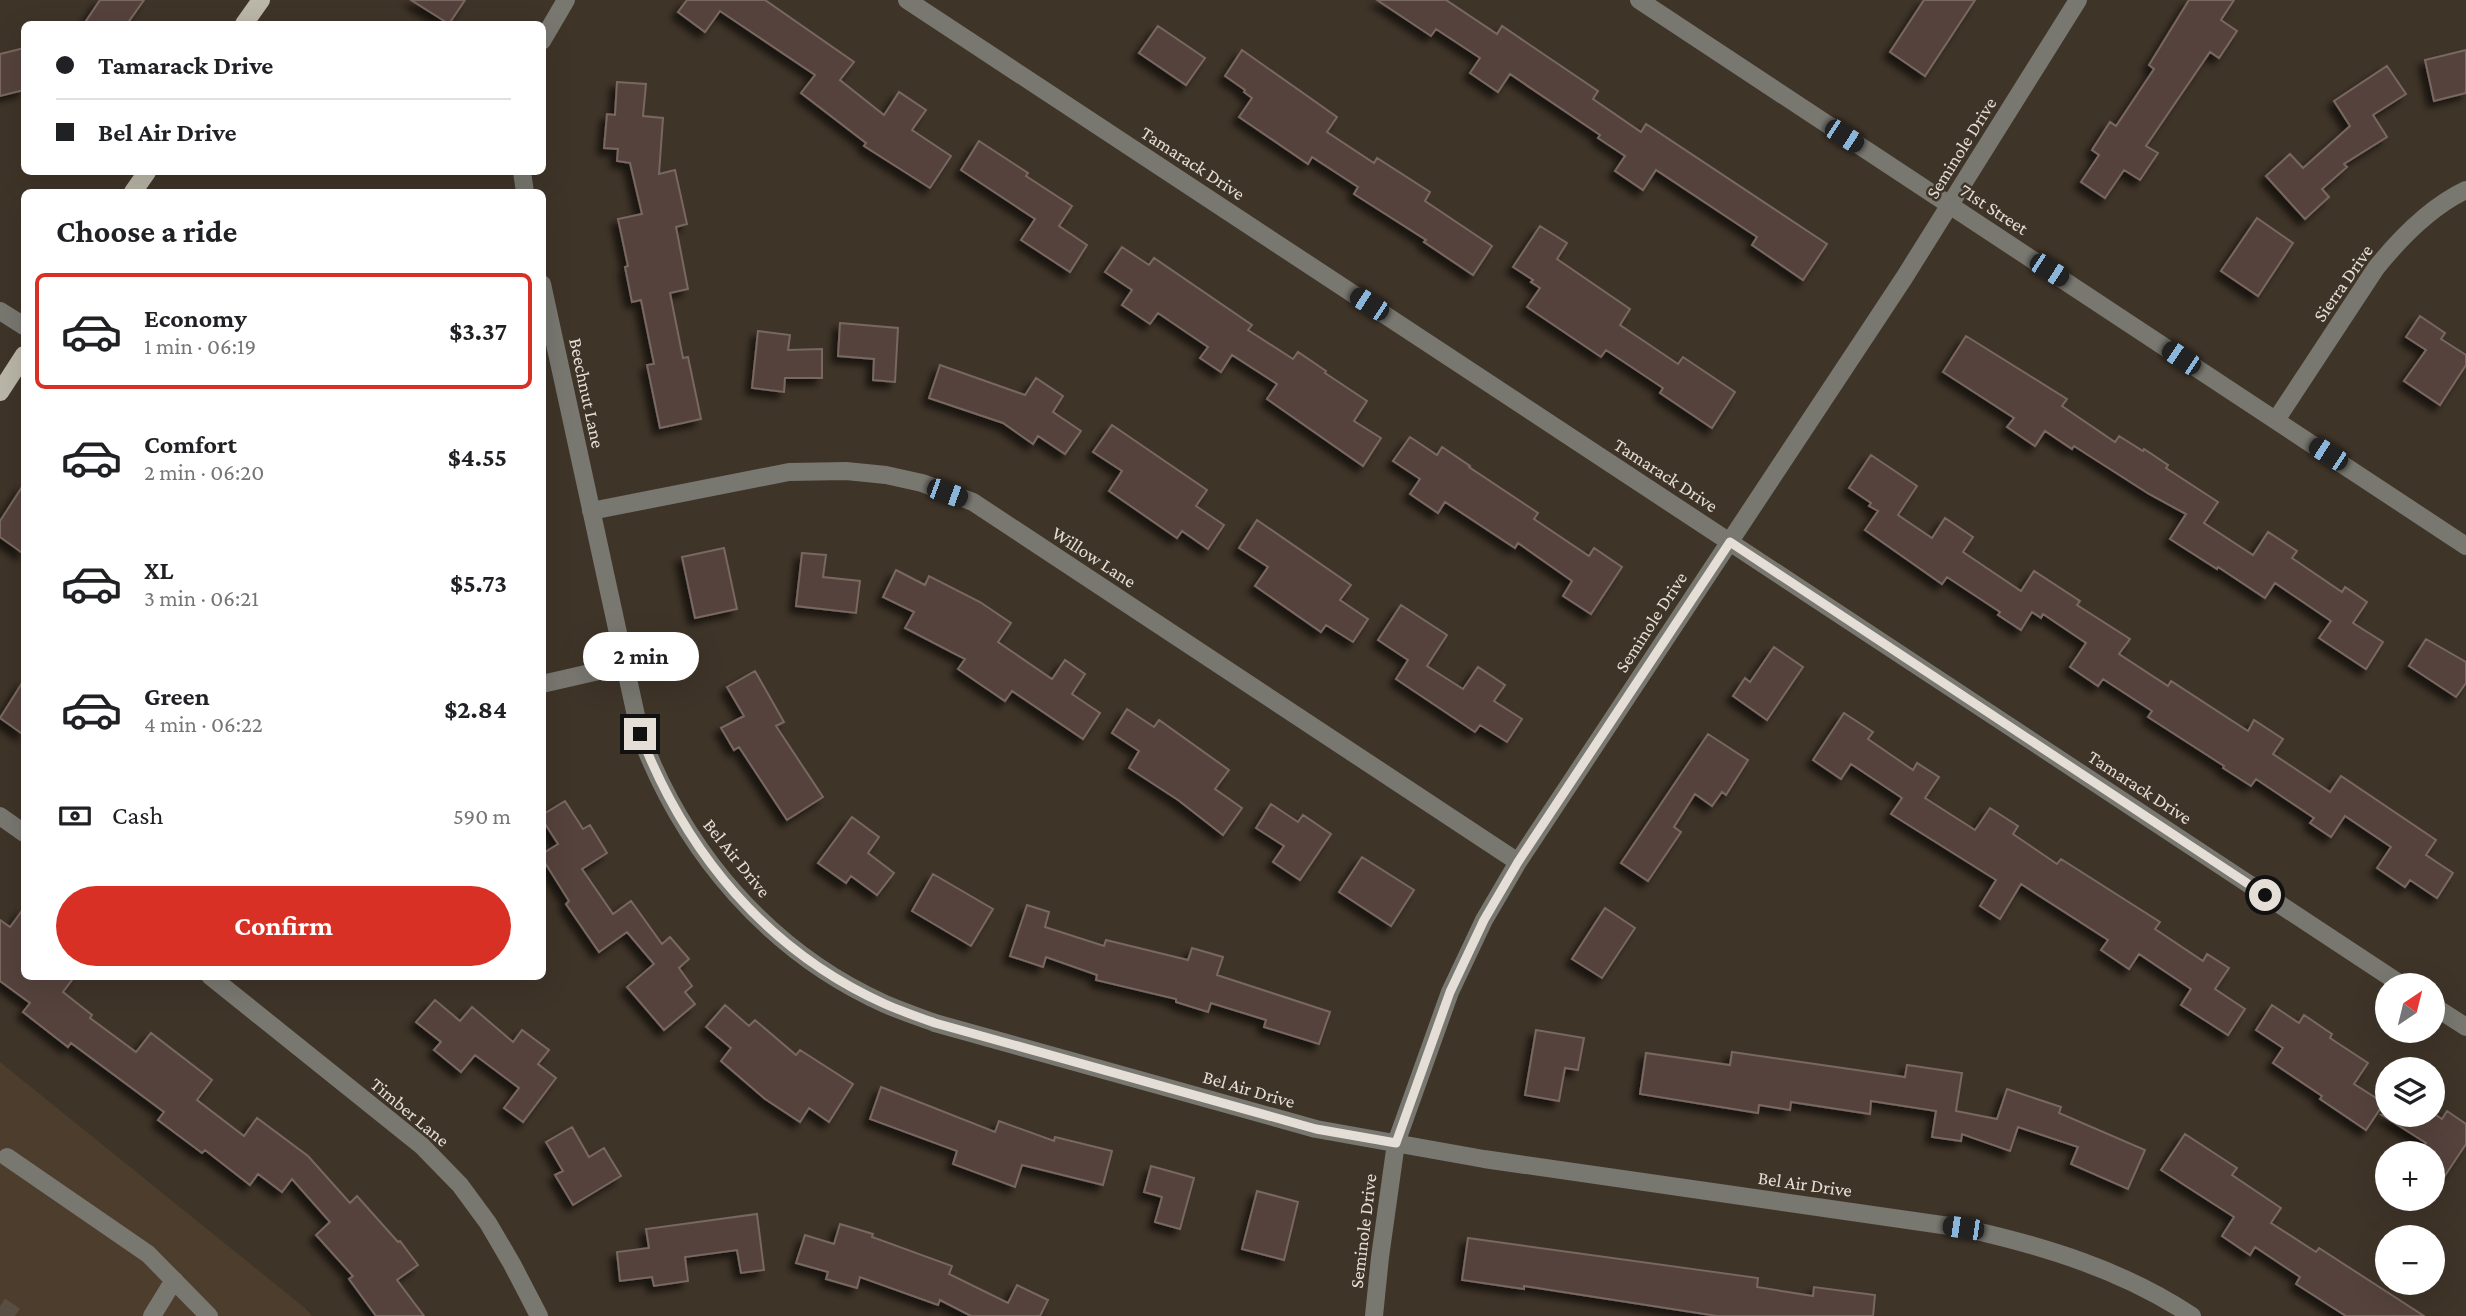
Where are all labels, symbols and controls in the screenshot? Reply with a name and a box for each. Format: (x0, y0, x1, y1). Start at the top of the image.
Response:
text: Tamarack Drive (98, 51, 273, 80)
street label: Seminole Drive (1922, 94, 2000, 202)
car (1821, 116, 1868, 156)
text: Bel Air Drive (98, 118, 237, 147)
street label: Tamarack Drive (1137, 122, 1249, 204)
street label: 71st Street (1956, 179, 2033, 239)
text: Choose a ride (56, 213, 237, 249)
street label: Sierra Drive (2309, 241, 2377, 325)
car (2026, 250, 2073, 290)
car (1346, 284, 1393, 324)
icon: car (60, 300, 123, 363)
text: Economy (144, 304, 247, 333)
text: $3.37 (449, 317, 507, 346)
text: 1 min · 06:19 (144, 333, 256, 359)
street label: Beechnut Lane (565, 336, 609, 450)
car (2158, 338, 2205, 378)
icon: car (60, 426, 123, 489)
text: Comfort (144, 430, 237, 459)
street label: Tamarack Drive (1610, 434, 1722, 516)
car (2305, 434, 2352, 474)
text: $4.55 (448, 443, 507, 472)
text: 2 min · 06:20 (144, 459, 264, 485)
car (924, 476, 971, 510)
street label: Willow Lane (1048, 522, 1140, 592)
icon: car (60, 552, 123, 615)
text: XL (144, 556, 173, 585)
street label: Seminole Drive (1611, 568, 1691, 676)
text: $5.73 (450, 569, 507, 598)
text: 3 min · 06:21 (144, 585, 259, 611)
callout: 2 min (582, 632, 698, 682)
text: 2 min (613, 643, 669, 669)
icon: car (60, 678, 123, 741)
text: Green (144, 682, 210, 711)
text: $2.84 (444, 695, 507, 724)
text: 4 min · 06:22 (144, 711, 263, 737)
route end (624, 718, 656, 750)
street label: Tamarack Drive (2084, 746, 2196, 828)
icon: cash (56, 797, 94, 835)
text: Cash (112, 801, 163, 830)
text: 590 m (453, 803, 511, 829)
street label: Bel Air Drive (699, 815, 775, 901)
route start (2249, 879, 2281, 911)
button: Confirm (56, 886, 511, 966)
north arrow (2375, 973, 2445, 1043)
map controls (2375, 973, 2445, 1295)
button: layers (2375, 1057, 2445, 1127)
street label: Bel Air Drive (1201, 1066, 1297, 1112)
street label: Timber Lane (367, 1073, 453, 1151)
button: + (2375, 1141, 2445, 1211)
street label: Bel Air Drive (1757, 1167, 1853, 1201)
street label: Seminole Drive (1346, 1172, 1380, 1290)
car (1941, 1215, 1986, 1241)
button: − (2375, 1225, 2445, 1295)

